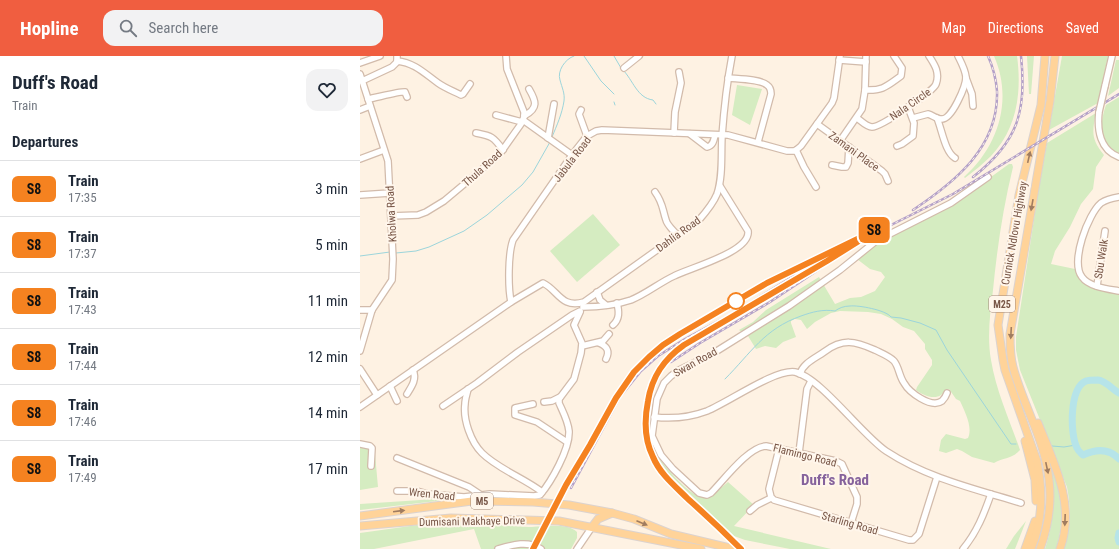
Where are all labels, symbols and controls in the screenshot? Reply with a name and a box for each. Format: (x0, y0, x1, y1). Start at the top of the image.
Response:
search box (103, 10, 383, 46)
text: Hopline (20, 17, 79, 40)
icon: search (117, 17, 139, 39)
text: Search here (149, 19, 218, 37)
text: Map (942, 20, 966, 36)
text: Directions (988, 20, 1044, 36)
text: Saved (1066, 20, 1099, 36)
button: heart (306, 69, 348, 111)
text: Duff's Road (12, 71, 98, 94)
street label: Nala Circle (887, 86, 933, 123)
text: Train (12, 98, 38, 113)
street label: Zamani Place (826, 129, 881, 174)
text: Departures (12, 133, 78, 151)
street label: Jabula Road (551, 134, 594, 184)
street label: Thula Road (460, 147, 505, 190)
one-way arrow (1026, 150, 1032, 163)
text: Train (68, 172, 99, 190)
text: 3 min (315, 180, 348, 198)
street label: Curnick Ndlovu Highway (999, 180, 1030, 286)
text: S8 (27, 181, 41, 197)
street label: Kholwa Road (384, 185, 399, 242)
text: 17:35 (68, 190, 97, 205)
one-way arrow (1028, 199, 1034, 211)
street label: Dahlia Road (654, 214, 703, 255)
line badge: S8 (856, 217, 892, 243)
text: S8 (867, 222, 881, 238)
text: Train (68, 228, 99, 246)
text: 5 min (315, 236, 348, 254)
text: S8 (27, 237, 41, 253)
street label: Sbu Walk (1092, 238, 1111, 280)
text: 17:37 (68, 246, 97, 261)
text: Train (68, 284, 99, 302)
text: 11 min (308, 292, 348, 310)
unlabelled marker (727, 292, 745, 310)
text: S8 (27, 293, 41, 309)
road number: M25 (989, 296, 1015, 312)
text: 17:43 (68, 302, 97, 317)
one-way arrow (1007, 327, 1014, 339)
text: Train (68, 340, 99, 358)
street label: Swan Road (671, 345, 719, 380)
text: 12 min (308, 348, 348, 366)
text: S8 (27, 349, 41, 365)
text: 17:44 (68, 358, 97, 373)
text: Train (68, 396, 99, 414)
text: 14 min (308, 404, 348, 422)
text: S8 (27, 405, 41, 421)
text: 17:46 (68, 414, 97, 429)
street label: Flamingo Road (772, 441, 838, 470)
text: Train (68, 452, 99, 470)
text: 17 min (308, 460, 348, 478)
text: S8 (27, 461, 41, 477)
one-way arrow (1044, 462, 1050, 474)
text: 17:49 (68, 470, 97, 485)
district label: Duff's Road (801, 471, 869, 489)
street label: Wren Road (408, 486, 456, 503)
road number: M5 (471, 493, 493, 509)
one-way arrow (393, 508, 405, 514)
street label: Starling Road (820, 509, 880, 538)
street label: Dumisani Makhaye Drive (419, 514, 525, 529)
one-way arrow (1062, 514, 1069, 526)
one-way arrow (637, 520, 648, 526)

